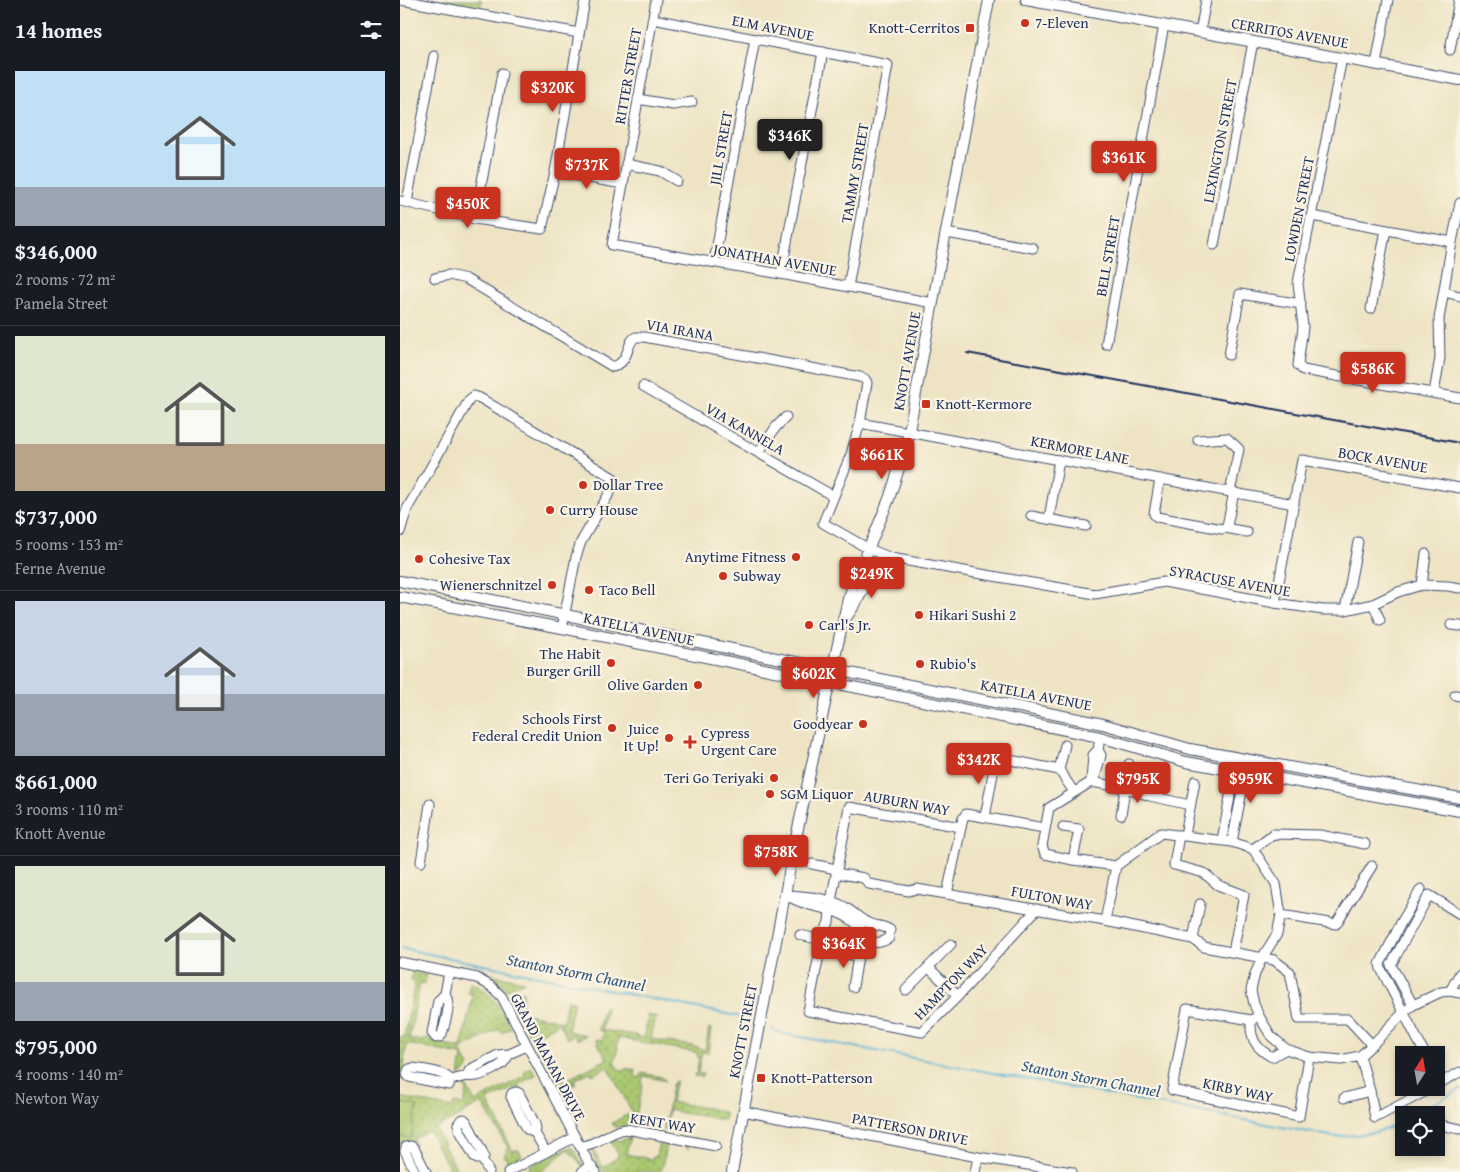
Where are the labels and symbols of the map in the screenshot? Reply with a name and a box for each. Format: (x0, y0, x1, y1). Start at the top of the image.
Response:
street label: ELM AVENUE (730, 9, 816, 46)
place label: 7-Eleven (1035, 12, 1089, 33)
street label: CERRITOS AVENUE (1230, 12, 1351, 53)
place label: Knott-Cerritos (869, 17, 960, 38)
marker: 7-Eleven (1019, 17, 1031, 29)
marker: Knott-Cerritos (964, 22, 976, 34)
street label: RITTER STREET (609, 25, 646, 126)
pin: $320K (518, 70, 588, 113)
street label: LEXINGTON STREET (1197, 76, 1242, 205)
street label: JILL STREET (703, 108, 737, 189)
pin: $346K (755, 119, 825, 161)
street label: TAMMY STREET (835, 121, 874, 225)
pin: $361K (1089, 140, 1159, 183)
pin: $737K (552, 148, 622, 190)
street label: LOWDEN STREET (1278, 154, 1319, 263)
pin: $450K (433, 186, 503, 229)
street label: BELL STREET (1090, 213, 1125, 298)
street label: JONATHAN AVENUE (710, 238, 839, 281)
street label: KNOTT AVENUE (887, 309, 926, 412)
street label: VIA IRANA (645, 313, 715, 346)
pin: $586K (1338, 352, 1408, 394)
place label: Knott-Kermore (936, 393, 1032, 414)
street label: VIA KANNELA (702, 397, 789, 460)
marker: Knott-Kermore (920, 398, 932, 410)
street label: KERMORE LANE (1029, 430, 1132, 469)
pin: $661K (847, 438, 917, 480)
street label: BOCK AVENUE (1337, 441, 1430, 478)
place label: Dollar Tree (593, 474, 663, 495)
marker: Dollar Tree (577, 479, 589, 491)
place label: Curry House (560, 499, 638, 520)
marker: Curry House (544, 504, 556, 516)
place label: Anytime Fitness (685, 546, 786, 567)
place label: Cohesive Tax (429, 548, 511, 569)
marker: Anytime Fitness (790, 551, 802, 563)
marker: Cohesive Tax (413, 553, 425, 565)
pin: $249K (837, 556, 907, 599)
street label: SYRACUSE AVENUE (1168, 560, 1293, 602)
place label: Subway (733, 565, 782, 586)
marker: Subway (717, 570, 729, 582)
place label: Wienerschnitzel (440, 574, 542, 595)
marker: Wienerschnitzel (546, 579, 558, 591)
place label: Taco Bell (599, 579, 655, 600)
marker: Taco Bell (583, 584, 595, 596)
place label: Hikari Sushi 2 (929, 604, 1016, 625)
street label: KATELLA AVENUE (582, 607, 697, 651)
marker: Hikari Sushi 2 (913, 609, 925, 621)
place label: Carl's Jr. (819, 614, 871, 635)
marker: Carl's Jr. (803, 619, 815, 631)
place label: The Habit Burger Grill (527, 643, 602, 681)
place label: Rubio's (930, 653, 976, 674)
pin: $602K (779, 656, 849, 699)
marker: The Habit Burger Grill (605, 657, 617, 669)
marker: Rubio's (914, 658, 926, 670)
street label: KATELLA AVENUE (979, 673, 1094, 716)
place label: Olive Garden (608, 674, 689, 695)
marker: Olive Garden (692, 679, 704, 691)
place label: Schools First Federal Credit Union (472, 708, 603, 746)
place label: Goodyear (793, 713, 853, 734)
place label: Juice It Up! (624, 718, 659, 756)
marker: Goodyear (857, 718, 869, 730)
marker: Schools First Federal Credit Union (606, 722, 618, 734)
place label: Cypress Urgent Care (701, 722, 777, 760)
marker: Juice It Up! (663, 732, 675, 744)
marker: Cypress Urgent Care (683, 735, 697, 749)
pin: $342K (944, 742, 1014, 785)
pin: $795K (1103, 762, 1173, 804)
pin: $959K (1216, 762, 1286, 804)
place label: Teri Go Teriyaki (664, 767, 764, 788)
marker: Teri Go Teriyaki (768, 772, 780, 784)
place label: SGM Liquor (780, 783, 853, 804)
street label: AUBURN WAY (862, 785, 952, 820)
marker: SGM Liquor (764, 788, 776, 800)
pin: $758K (741, 834, 811, 877)
street label: FULTON WAY (1010, 880, 1095, 915)
pin: $364K (809, 926, 879, 969)
street label: HAMPTON WAY (909, 939, 992, 1024)
water label: Stanton Storm Channel (505, 947, 648, 997)
street label: KNOTT STREET (723, 981, 762, 1080)
street label: GRAND MANAN DRIVE (506, 989, 591, 1125)
north arrow (1395, 1046, 1445, 1096)
water label: Stanton Storm Channel (1020, 1053, 1163, 1103)
place label: Knott-Patterson (771, 1067, 873, 1088)
marker: Knott-Patterson (755, 1072, 767, 1084)
street label: KIRBY WAY (1201, 1072, 1275, 1107)
street label: KENT WAY (629, 1107, 697, 1138)
street label: PATTERSON DRIVE (850, 1107, 970, 1150)

